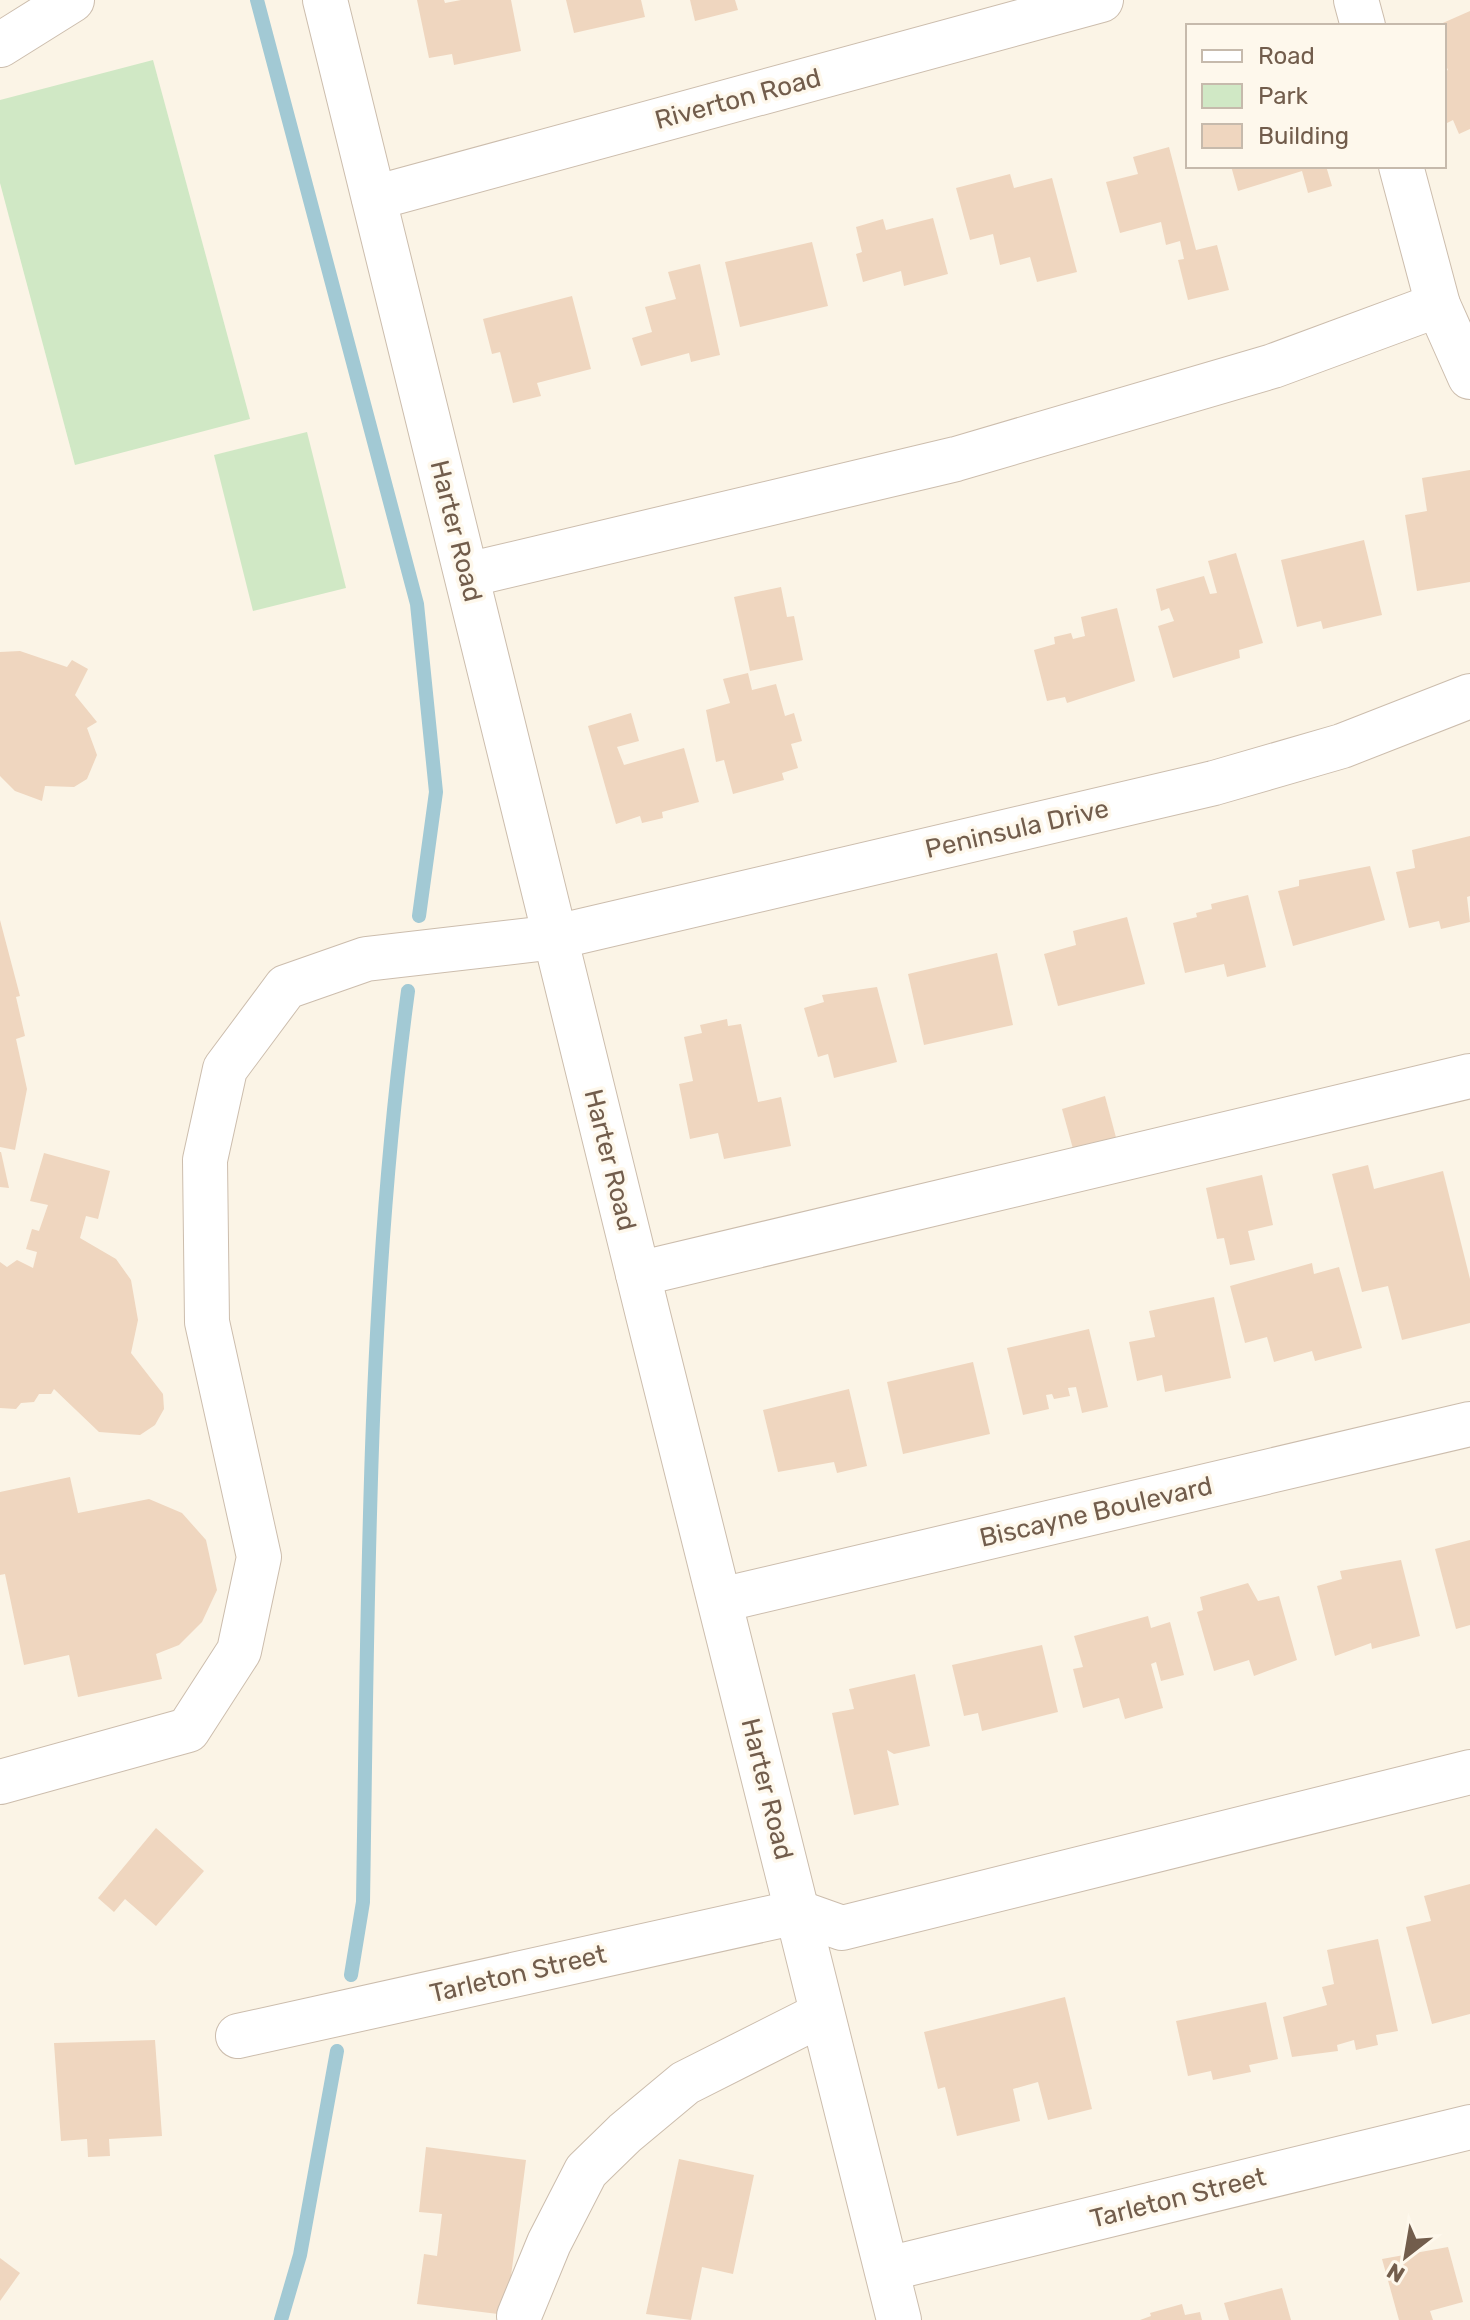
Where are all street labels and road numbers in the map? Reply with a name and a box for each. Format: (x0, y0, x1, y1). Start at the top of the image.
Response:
street label: Riverton Road (652, 62, 824, 136)
street label: Harter Road (423, 457, 489, 605)
street label: Peninsula Drive (922, 793, 1112, 865)
street label: Harter Road (577, 1086, 643, 1234)
street label: Biscayne Boulevard (977, 1470, 1215, 1554)
street label: Harter Road (734, 1715, 800, 1863)
street label: Tarleton Street (427, 1939, 609, 2009)
street label: Tarleton Street (1087, 2161, 1269, 2235)

